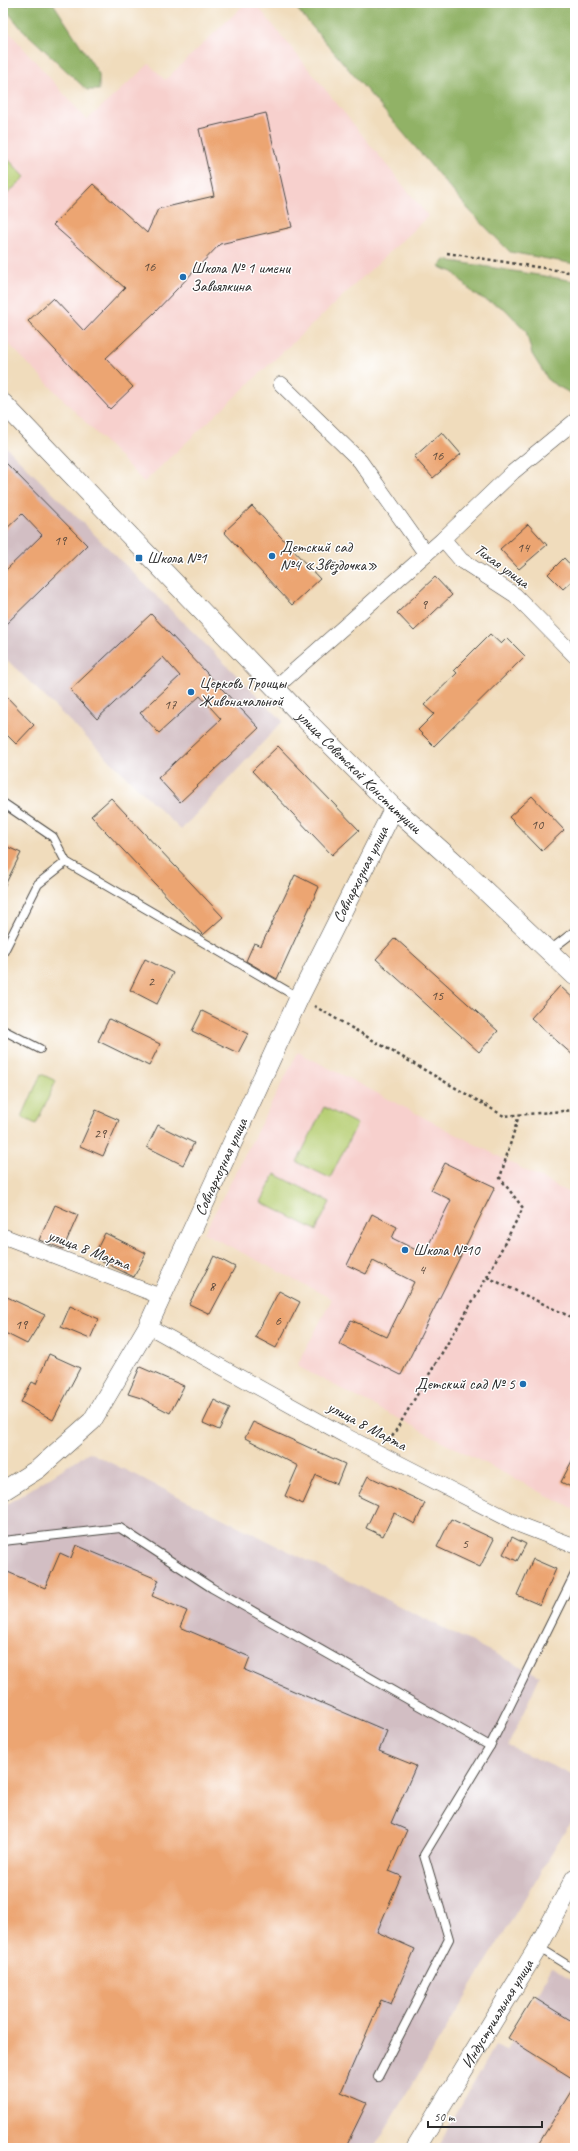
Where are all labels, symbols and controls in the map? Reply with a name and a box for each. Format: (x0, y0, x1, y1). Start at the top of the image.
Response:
house number: 16 (143, 258, 156, 275)
place label: Школа № 1 имени Завьялкина (191, 258, 291, 296)
marker: Школа № 1 имени Завьялкина (178, 272, 188, 282)
house number: 16 (431, 447, 444, 464)
house number: 19 (54, 532, 68, 549)
place label: Детский сад №4 «Звёздочка» (280, 537, 377, 575)
street label: Тихая улица (471, 539, 535, 594)
house number: 14 (517, 539, 531, 556)
place label: Школа №1 (147, 548, 207, 568)
marker: Детский сад №4 «Звёздочка» (267, 551, 277, 561)
marker: Школа №1 (134, 553, 144, 563)
house number: 9 (421, 596, 429, 613)
place label: Церковь Троицы Живоначальной (199, 673, 287, 711)
marker: Церковь Троицы Живоначальной (186, 687, 196, 697)
house number: 17 (164, 696, 177, 713)
street label: улица Советской Конституции (292, 706, 427, 839)
house number: 10 (531, 816, 545, 833)
street label: Совнархозная улица (328, 822, 394, 926)
house number: 2 (148, 973, 156, 990)
house number: 15 (431, 987, 444, 1004)
street label: Совнархозная улица (190, 1114, 253, 1219)
house number: 29 (94, 1125, 108, 1142)
street label: улица 8 Марта (44, 1225, 134, 1275)
place label: Школа №10 (413, 1240, 482, 1260)
marker: Школа №10 (400, 1245, 410, 1255)
house number: 4 (419, 1261, 427, 1278)
house number: 8 (209, 1278, 217, 1295)
house number: 6 (275, 1312, 282, 1329)
house number: 19 (15, 1316, 29, 1333)
place label: Детский сад № 5 (415, 1374, 516, 1394)
marker: Детский сад № 5 (518, 1379, 528, 1389)
street label: улица 8 Марта (323, 1396, 411, 1456)
house number: 5 (462, 1535, 469, 1552)
street label: Индустриальная улица (457, 1955, 539, 2072)
scale bar (428, 2103, 542, 2129)
text: 50 m (434, 2109, 456, 2125)

